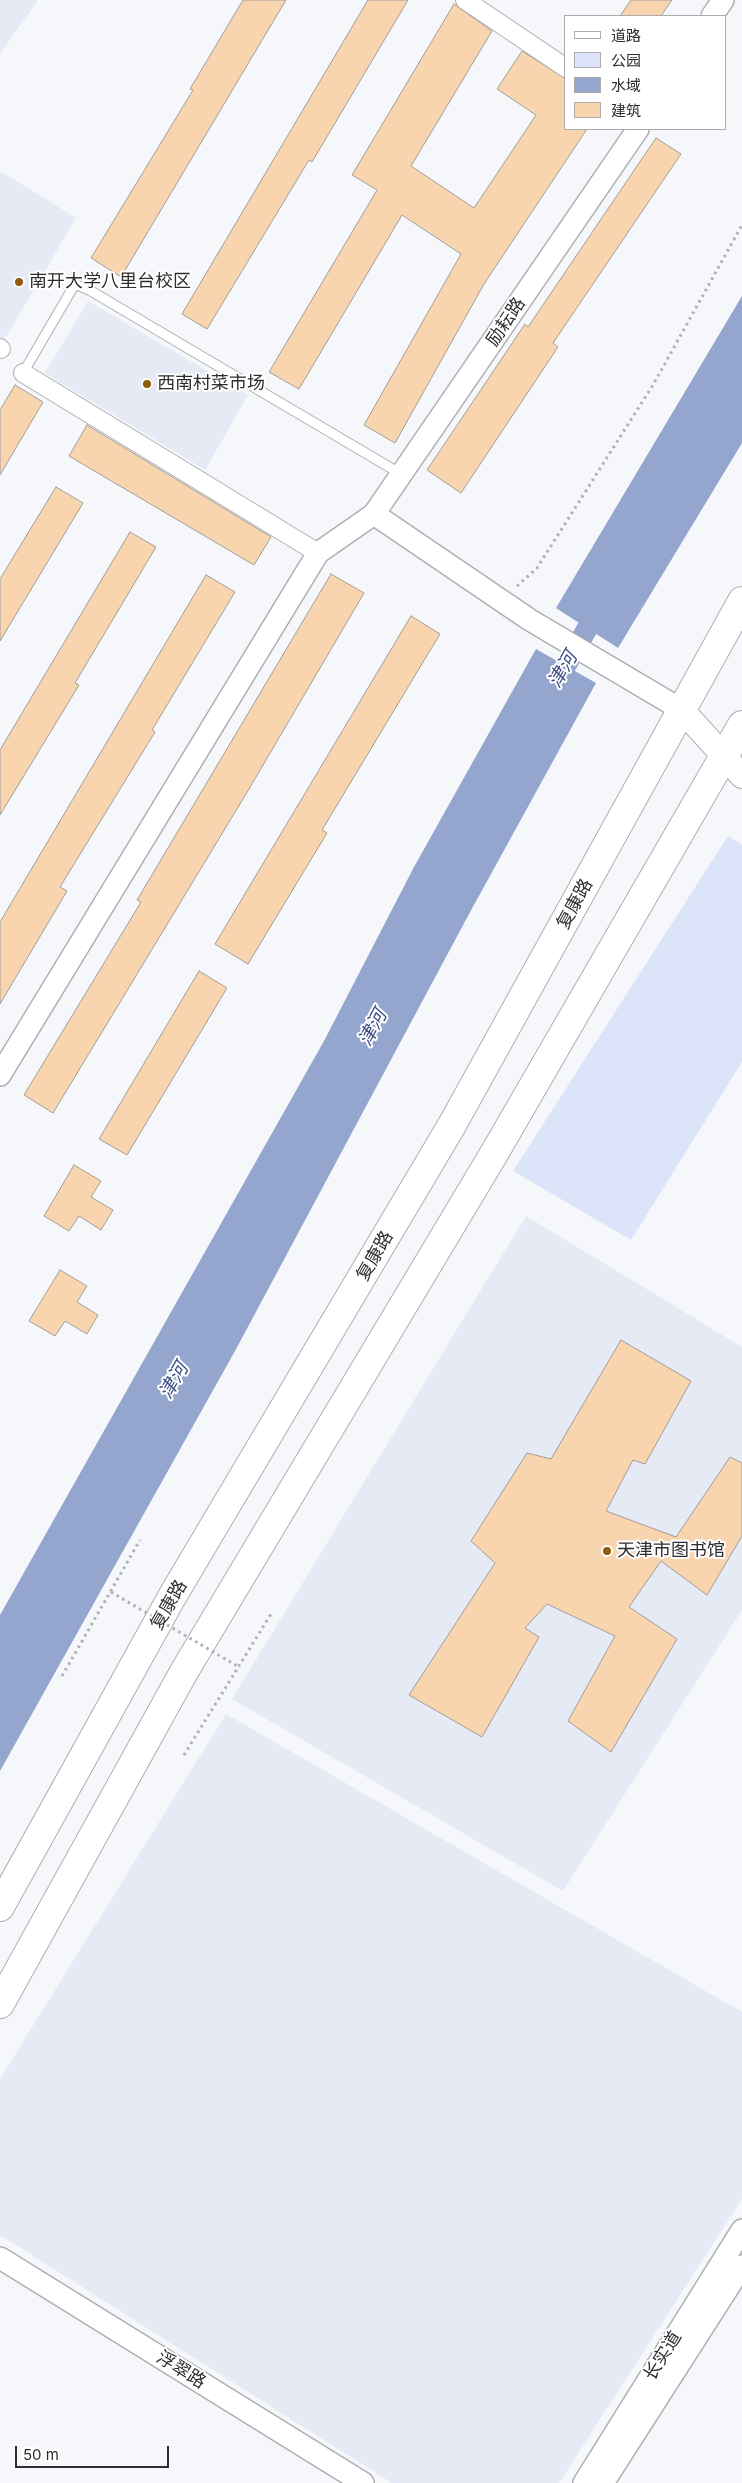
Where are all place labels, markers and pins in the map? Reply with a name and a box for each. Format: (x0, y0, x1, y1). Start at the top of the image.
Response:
place label: 南开大学八里台校区 (29, 271, 191, 293)
marker: 南开大学八里台校区 (13, 276, 25, 288)
place label: 西南村菜市场 (157, 373, 265, 395)
marker: 西南村菜市场 (141, 378, 153, 390)
place label: 天津市图书馆 (617, 1540, 725, 1562)
marker: 天津市图书馆 (601, 1545, 613, 1557)

